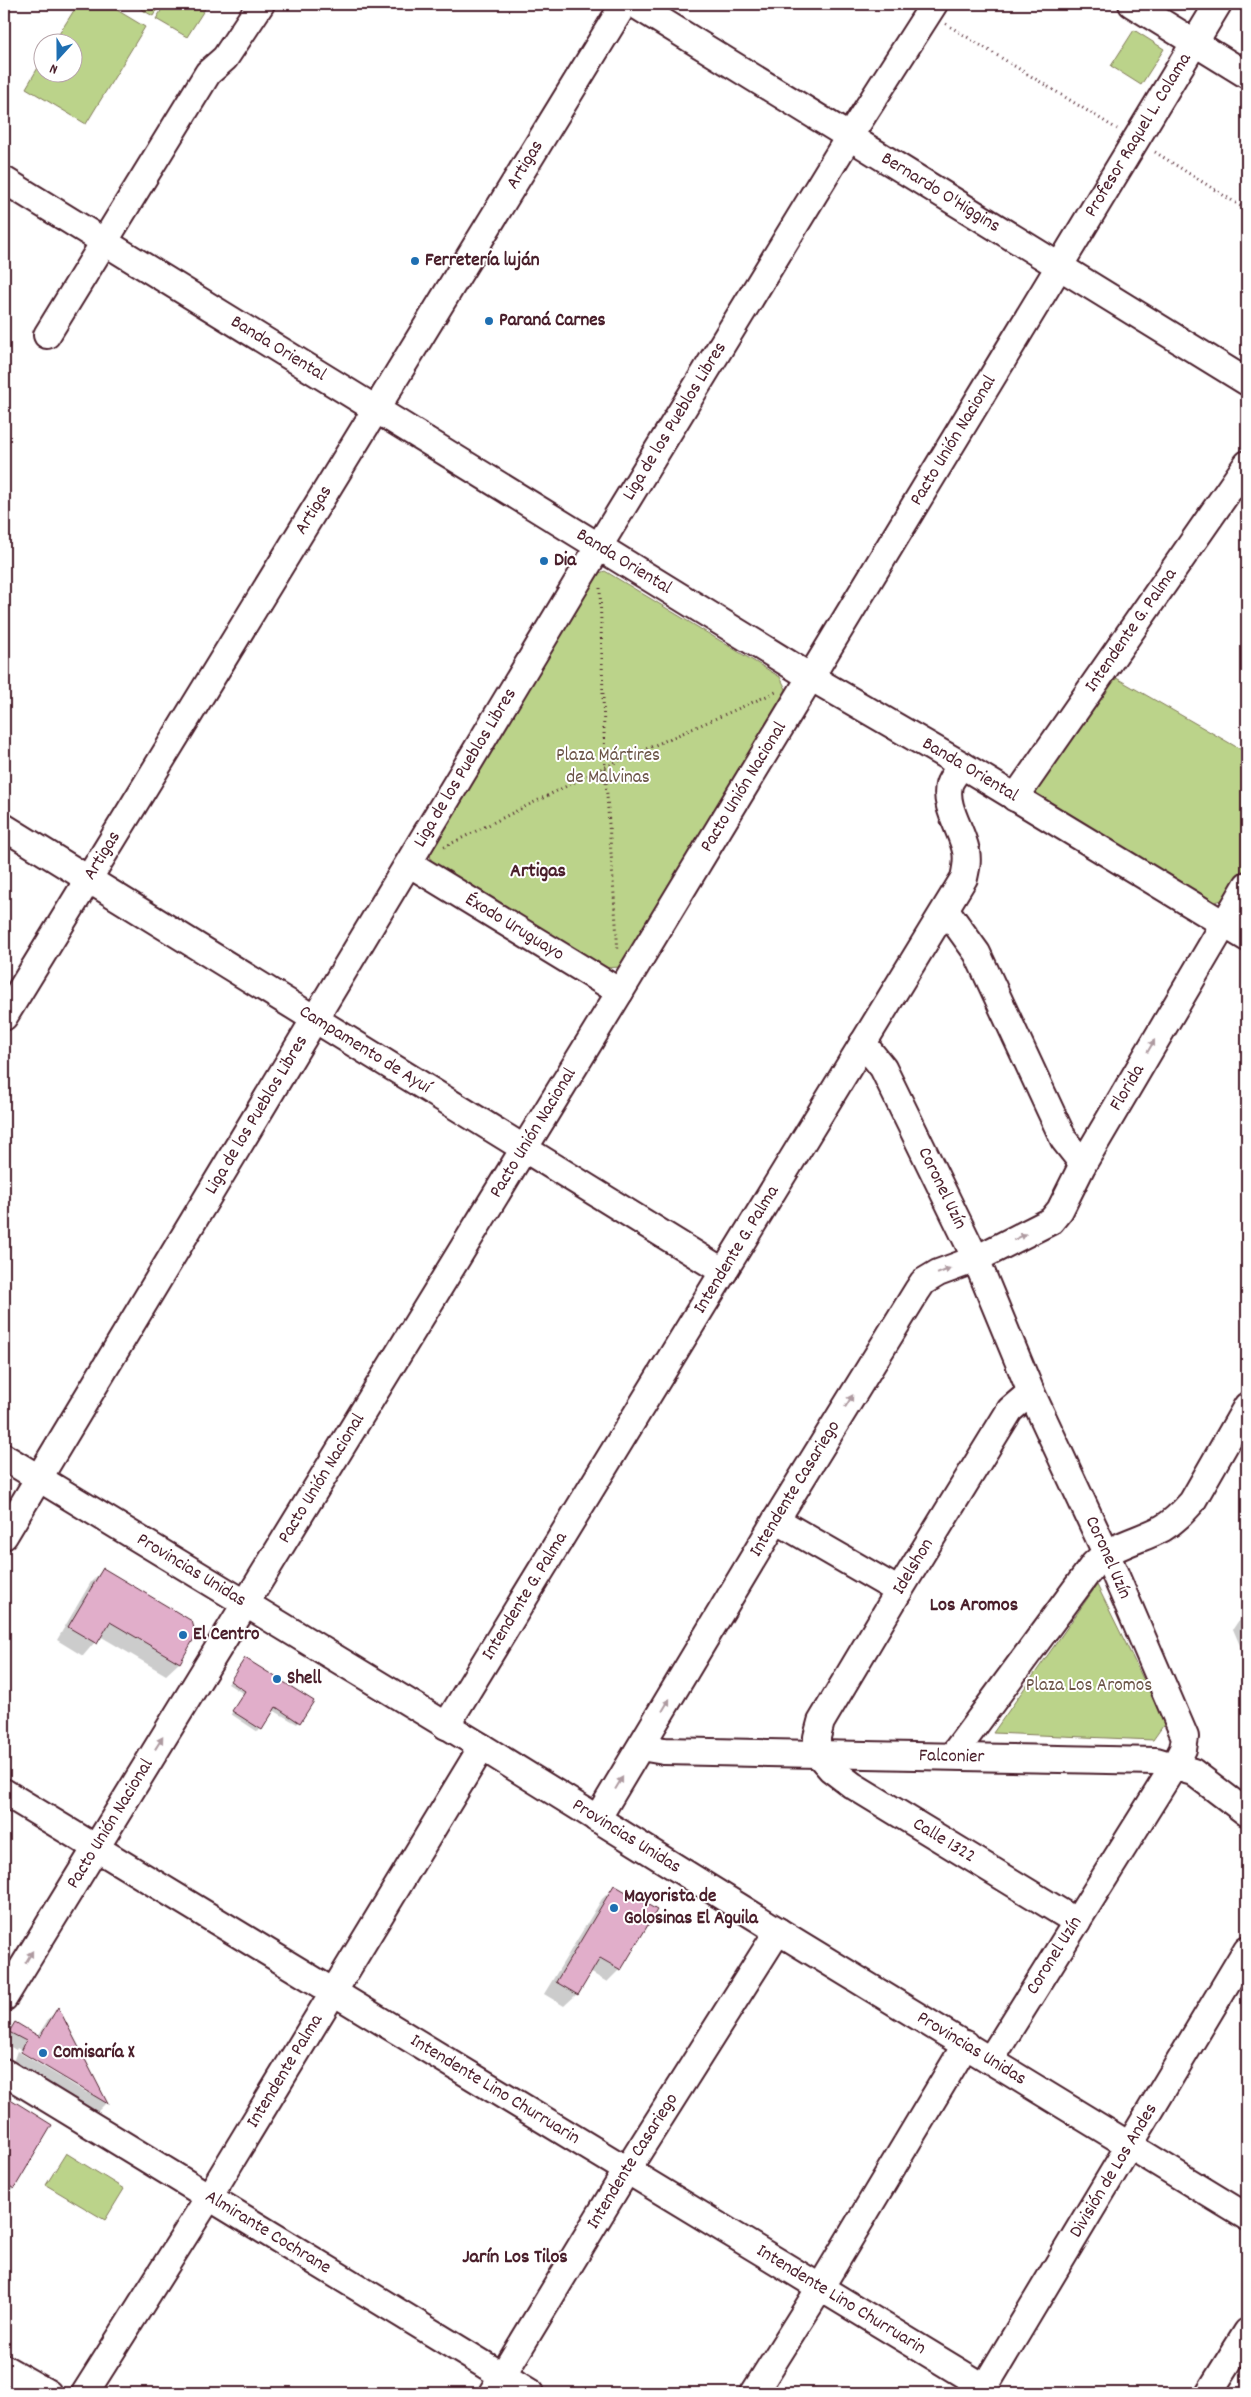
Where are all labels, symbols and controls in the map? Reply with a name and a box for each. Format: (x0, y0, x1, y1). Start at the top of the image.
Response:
north arrow (32, 32, 82, 82)
street label: Profesor Raquel L. Colama (1078, 47, 1199, 223)
text: N (47, 58, 61, 79)
street label: Artigas (500, 135, 551, 195)
street label: Bernardo O'Higgins (876, 146, 1005, 240)
place label: Ferretería luján (425, 248, 540, 275)
marker: Ferretería luján (409, 255, 421, 267)
place label: Paraná Carnes (499, 308, 606, 335)
street label: Banda Oriental (225, 309, 332, 389)
marker: Paraná Carnes (483, 315, 495, 327)
street label: Liga de los Pueblos Libres (616, 337, 734, 506)
street label: Pacto Unión Nacional (904, 370, 1004, 511)
street label: Artigas (289, 481, 339, 540)
street label: Banda Oriental (571, 522, 677, 602)
place label: Dia (554, 548, 577, 575)
marker: Dia (538, 555, 550, 567)
street label: Intendente G. Palma (1079, 562, 1185, 698)
street label: Liga de los Pueblos Libres (407, 683, 524, 853)
street label: Pacto Unión Nacional (694, 716, 794, 858)
street label: Banda Oriental (917, 731, 1024, 810)
park label: Plaza Mártires de Malvinas (556, 743, 660, 792)
street label: Artigas (77, 826, 128, 886)
district label: Artigas (510, 858, 566, 886)
street label: Éxodo Uruguayo (459, 887, 569, 968)
street label: Campamento de Ayuí (294, 999, 437, 1102)
street label: Liga de los Pueblos Libres (199, 1030, 315, 1200)
one-way arrow (1147, 1040, 1156, 1053)
street label: Florida (1103, 1059, 1152, 1116)
street label: Pacto Unión Nacional (483, 1063, 584, 1203)
street label: Coronel Uzín (910, 1143, 973, 1234)
street label: Intendente G. Palma (687, 1180, 787, 1319)
one-way arrow (1012, 1233, 1027, 1241)
one-way arrow (937, 1267, 952, 1275)
one-way arrow (845, 1394, 854, 1407)
street label: Pacto Unión Nacional (272, 1408, 372, 1549)
street label: Intendente Casariego (743, 1416, 847, 1562)
street label: Coronel Uzín (1077, 1512, 1138, 1603)
street label: Intendente G. Palma (476, 1526, 575, 1666)
street label: Provincias Unidas (131, 1527, 251, 1614)
street label: Idelshon (887, 1534, 941, 1600)
district label: Los Aromos (930, 1592, 1018, 1620)
place label: El Centro (193, 1622, 260, 1649)
marker: El Centro (177, 1629, 189, 1641)
place label: Shell (287, 1666, 322, 1693)
marker: Shell (271, 1673, 283, 1685)
park label: Plaza Los Aromos (1026, 1673, 1152, 1700)
one-way arrow (662, 1698, 671, 1712)
one-way arrow (154, 1737, 164, 1750)
street label: Falconier (918, 1743, 985, 1771)
street label: Pacto Unión Nacional (60, 1753, 161, 1894)
one-way arrow (615, 1777, 624, 1790)
street label: Provincias Unidas (566, 1792, 686, 1881)
street label: Calle 1322 (907, 1811, 980, 1870)
place label: Mayorista de Golosinas El Aguila (624, 1884, 759, 1933)
marker: Mayorista de Golosinas El Aguila (608, 1902, 620, 1914)
street label: Coronel Uzín (1020, 1912, 1090, 2000)
one-way arrow (24, 1950, 34, 1963)
street label: Provincias Unidas (911, 2005, 1031, 2093)
street label: Intendente Palma (240, 2008, 331, 2133)
street label: Intendente Lino Churruarin (405, 2028, 585, 2152)
place label: Comisaría X (53, 2040, 135, 2067)
marker: Comisaría X (37, 2047, 49, 2059)
street label: Intendente Casariego (580, 2088, 685, 2235)
street label: División de Los Andes (1063, 2098, 1165, 2243)
street label: Almirante Cochrane (200, 2184, 336, 2282)
street label: Intendente Lino Churruarin (751, 2238, 931, 2362)
district label: Jarín Los Tilos (462, 2244, 568, 2272)

